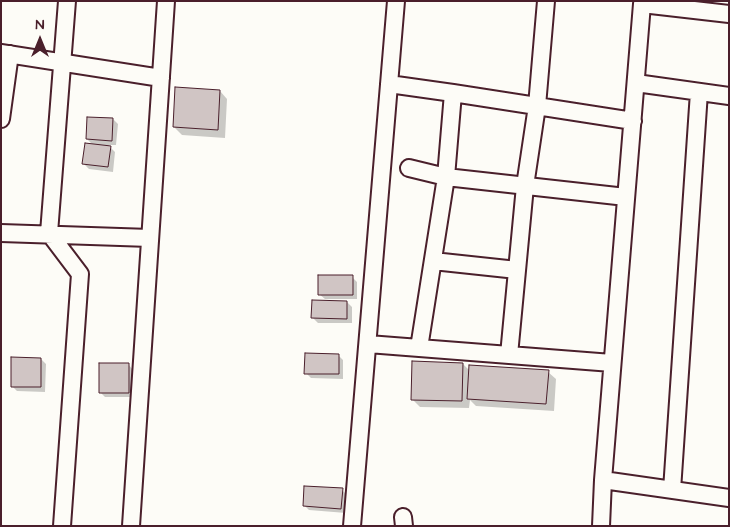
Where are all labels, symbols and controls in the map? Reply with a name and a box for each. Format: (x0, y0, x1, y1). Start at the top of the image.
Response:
north arrow (15, 15, 65, 65)
text: N (36, 15, 44, 35)

